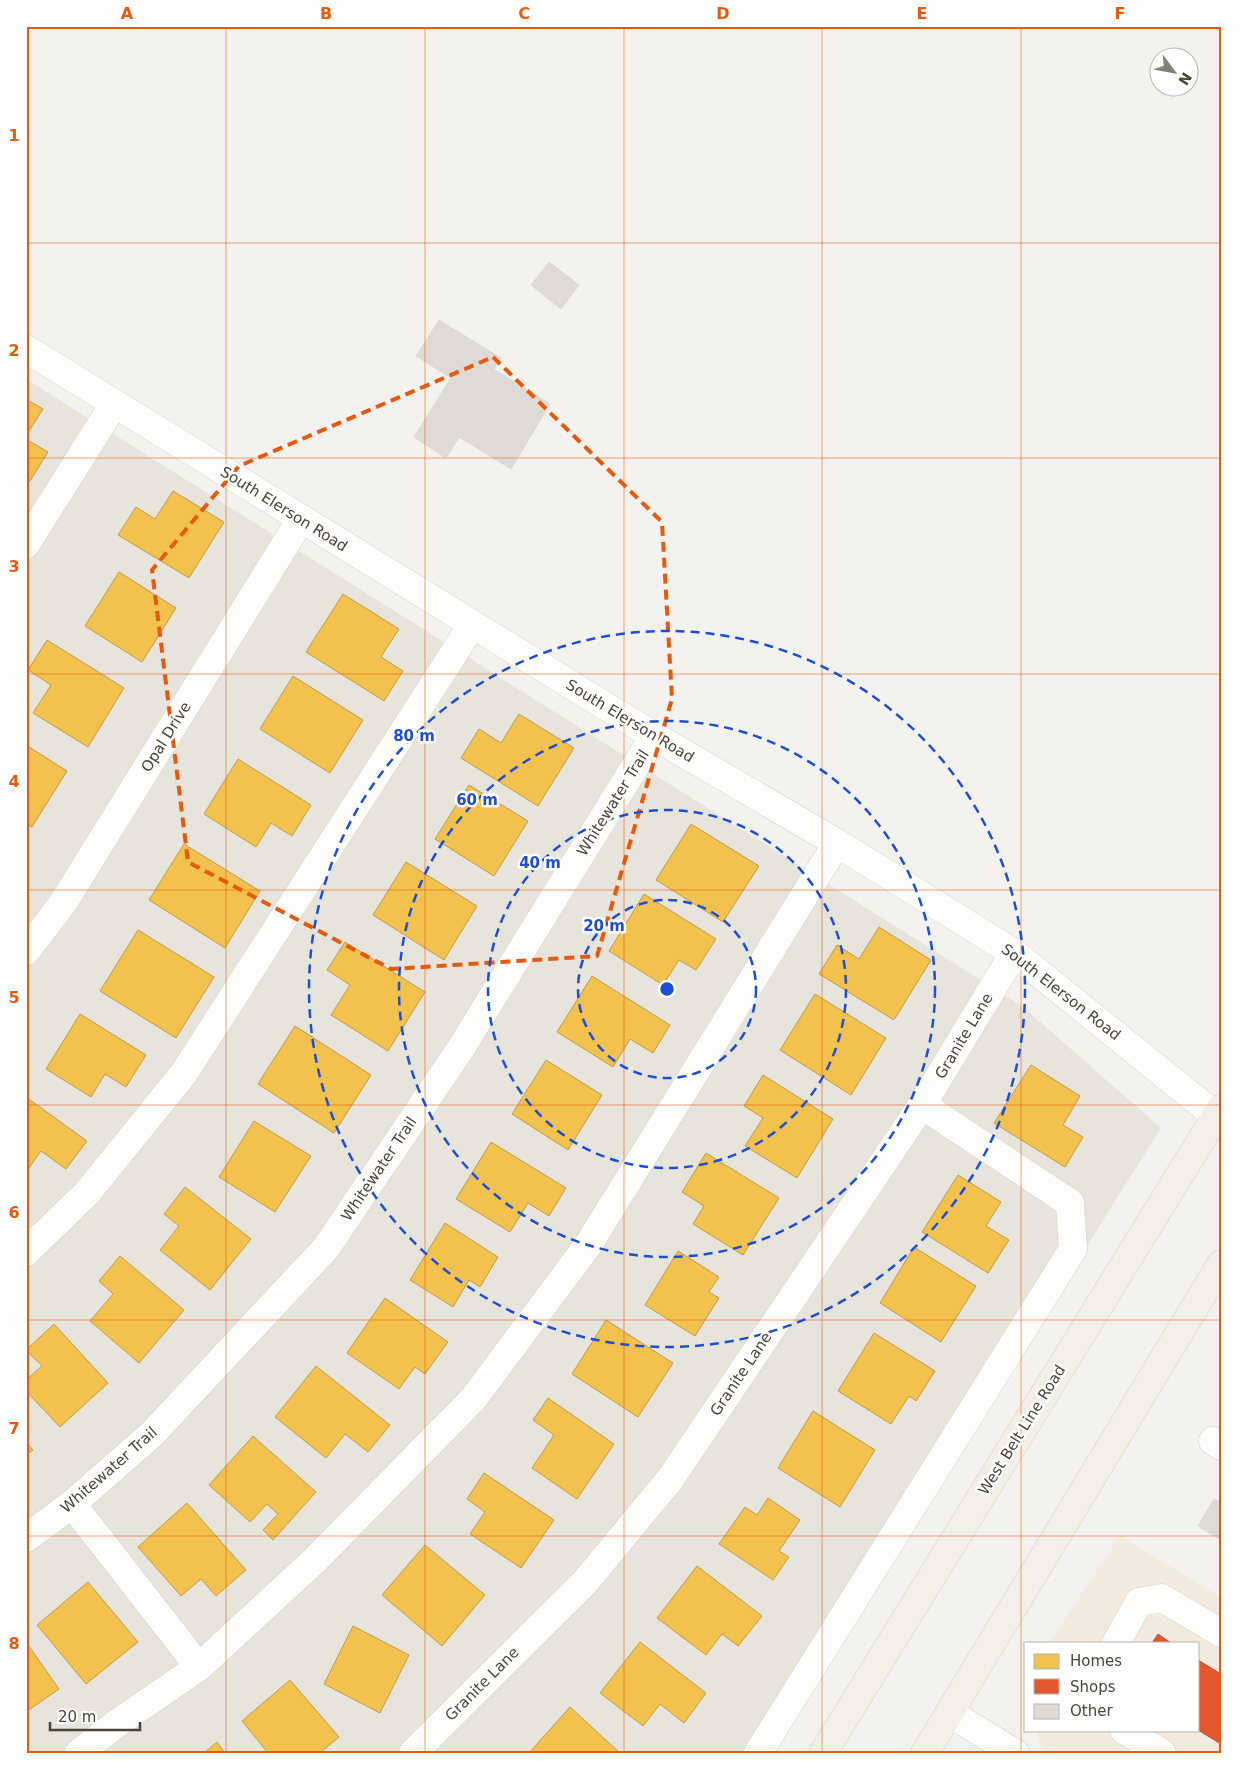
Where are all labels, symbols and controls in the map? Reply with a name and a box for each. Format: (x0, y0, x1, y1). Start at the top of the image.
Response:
text: A (121, 4, 134, 23)
text: B (320, 4, 332, 23)
text: C (518, 4, 530, 23)
text: D (716, 4, 730, 23)
text: E (917, 4, 927, 23)
text: F (1115, 4, 1125, 23)
north arrow (1150, 48, 1200, 98)
text: N (1175, 70, 1195, 88)
text: 1 (8, 126, 20, 145)
text: 2 (8, 341, 20, 360)
street label: South Elerson Road (217, 463, 351, 555)
text: 3 (8, 557, 20, 576)
street label: South Elerson Road (563, 676, 697, 766)
street label: Opal Drive (137, 699, 195, 775)
text: 80 m (393, 727, 435, 745)
street label: Whitewater Trail (573, 747, 653, 859)
text: 4 (8, 772, 20, 791)
text: 60 m (456, 791, 498, 809)
text: 40 m (519, 854, 561, 872)
text: 20 m (583, 917, 625, 935)
street label: South Elerson Road (998, 940, 1124, 1044)
centre of rings (658, 980, 676, 998)
text: 5 (8, 988, 20, 1007)
street label: Granite Lane (931, 990, 997, 1082)
street label: Whitewater Trail (337, 1113, 421, 1225)
text: 6 (8, 1203, 20, 1222)
street label: Granite Lane (706, 1329, 776, 1419)
street label: West Belt Line Road (975, 1362, 1069, 1498)
text: 7 (8, 1419, 20, 1438)
street label: Whitewater Trail (57, 1423, 161, 1517)
text: 8 (8, 1634, 20, 1653)
legend (1024, 1642, 1200, 1732)
street label: Granite Lane (441, 1643, 523, 1725)
text: Homes (1070, 1652, 1122, 1670)
text: Shops (1070, 1678, 1116, 1696)
scale bar (50, 1699, 140, 1731)
text: Other (1070, 1702, 1113, 1720)
text: 20 m (58, 1708, 96, 1726)

